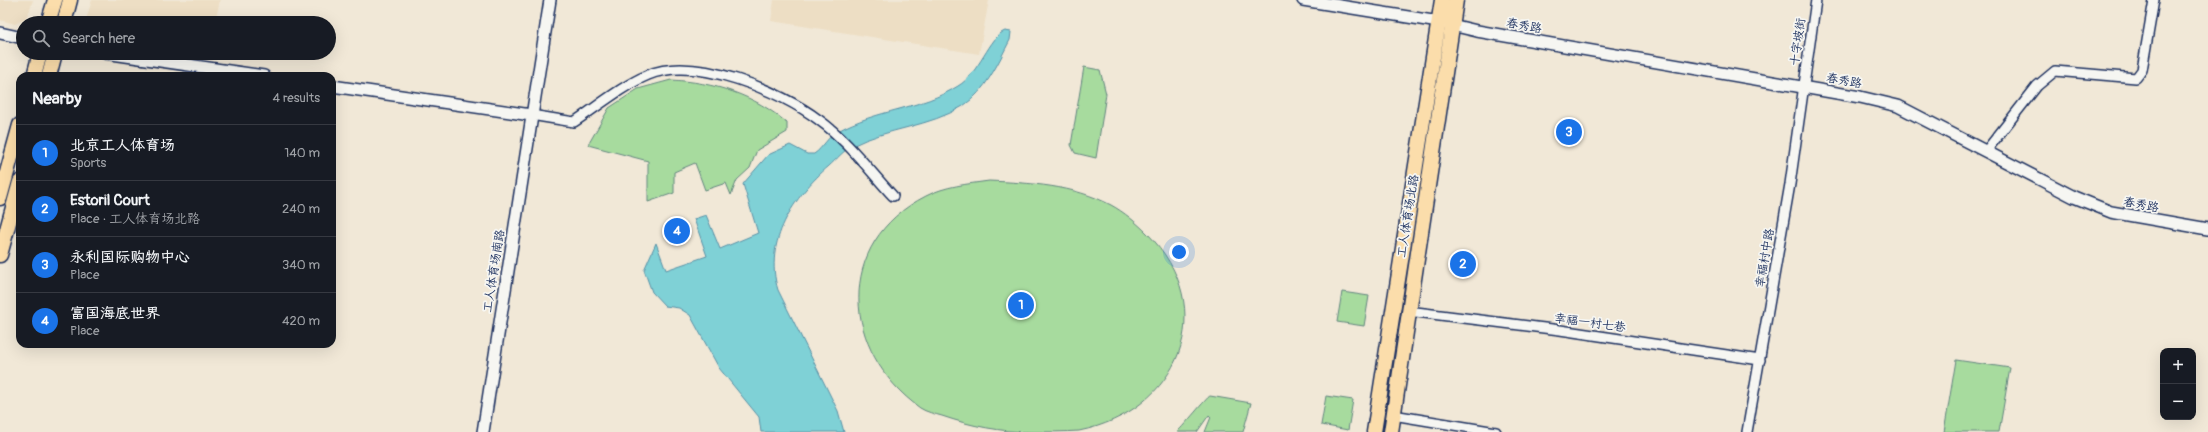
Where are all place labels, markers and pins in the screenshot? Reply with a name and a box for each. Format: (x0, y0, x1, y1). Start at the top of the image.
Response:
pin: 3 (1556, 117, 1582, 147)
pin: 4 (664, 216, 690, 246)
pin: 2 (1450, 249, 1476, 279)
pin: 1 (1008, 290, 1034, 320)

